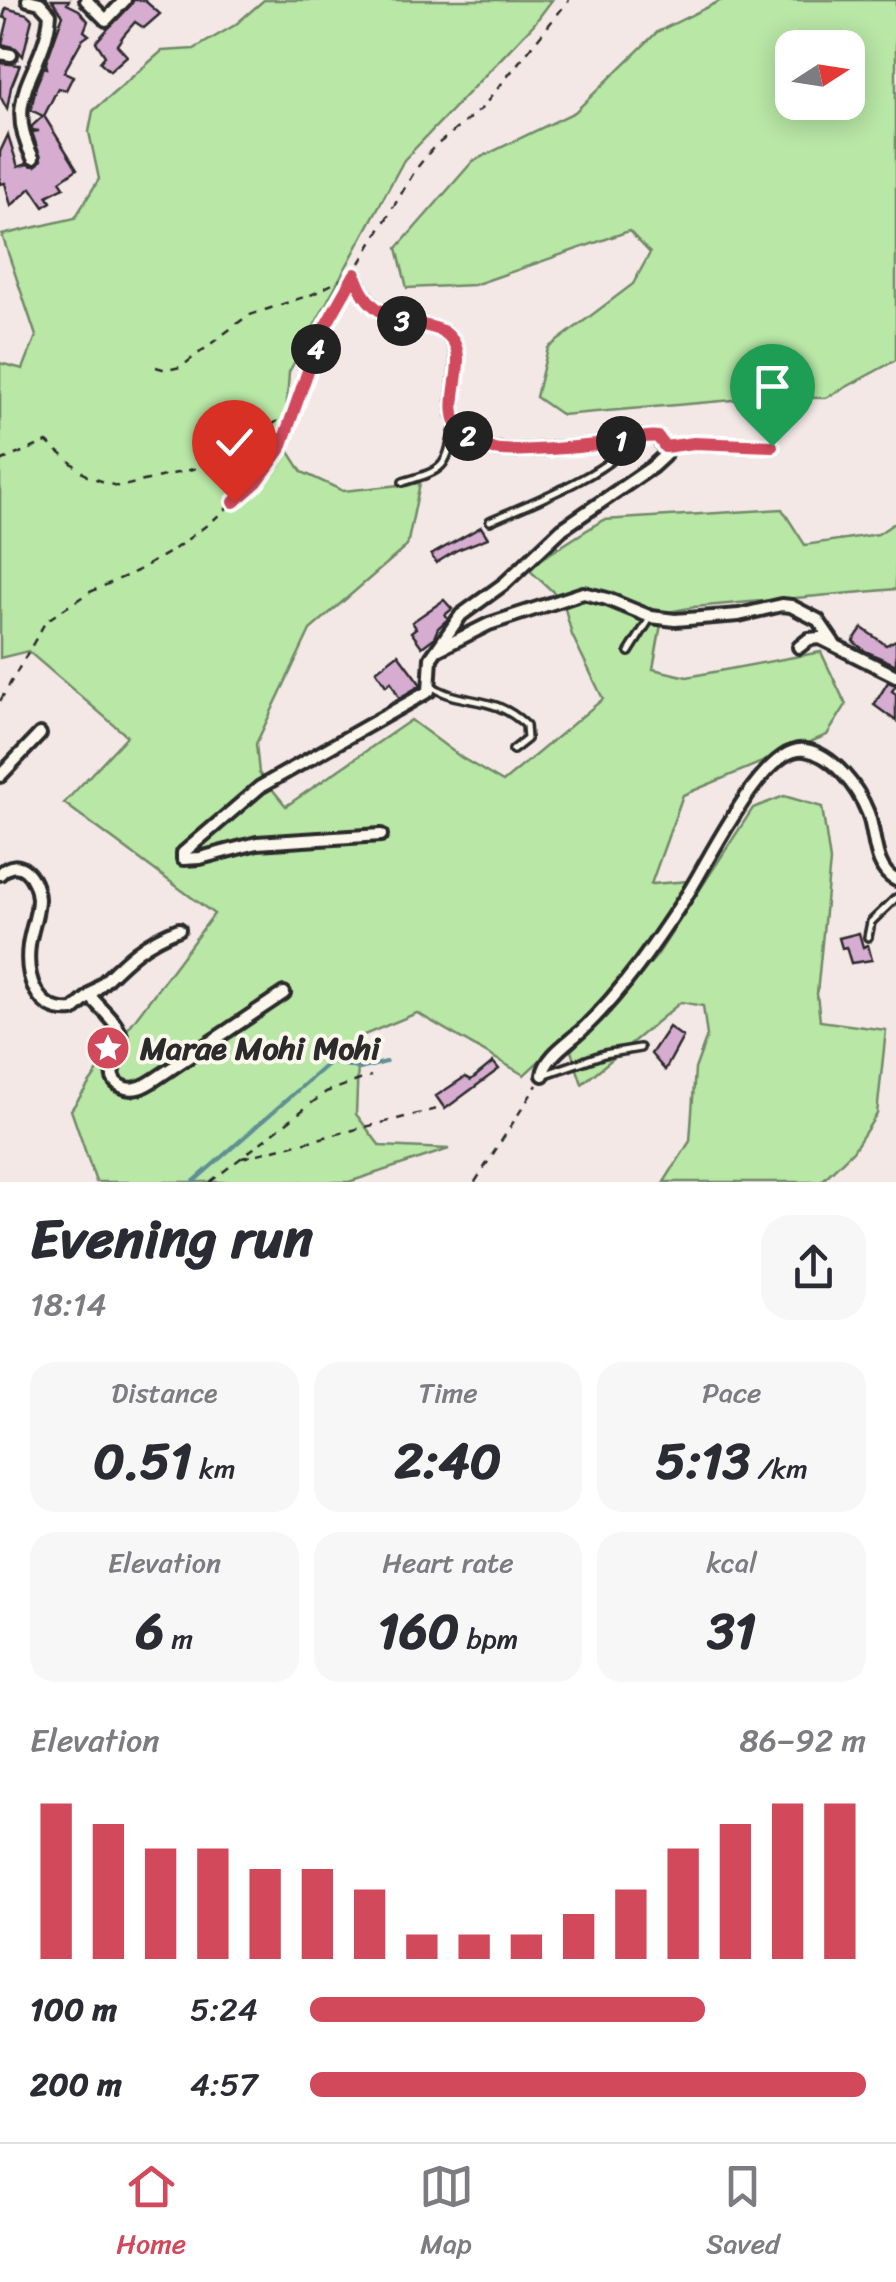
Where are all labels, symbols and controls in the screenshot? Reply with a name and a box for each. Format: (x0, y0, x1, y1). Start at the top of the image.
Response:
north arrow (775, 30, 865, 120)
map controls (775, 30, 865, 120)
pin: 3 (377, 296, 427, 346)
text: 3 (394, 296, 410, 345)
pin: 4 (291, 324, 341, 374)
text: 4 (307, 324, 325, 373)
pin (730, 344, 815, 447)
icon: arrive (745, 359, 800, 414)
pin (192, 400, 277, 503)
pin: 2 (443, 411, 493, 461)
text: 2 (460, 411, 476, 460)
icon: check (207, 415, 262, 470)
pin: 1 (596, 416, 646, 466)
text: 1 (615, 416, 627, 465)
place label: Marae Mohi Mohi (139, 1020, 382, 1077)
place icon: Marae Mohi Mohi (85, 1025, 131, 1071)
text: Evening run (30, 1190, 313, 1287)
button: share (761, 1215, 866, 1320)
text: 18:14 (30, 1276, 106, 1333)
text: Distance (111, 1368, 217, 1417)
text: Time (418, 1368, 478, 1417)
text: Pace (702, 1368, 761, 1417)
text: 0.51 (93, 1417, 192, 1506)
text: 2:40 (395, 1417, 501, 1506)
text: 5:13 (656, 1417, 750, 1506)
text: km (192, 1444, 236, 1493)
text: /km (750, 1444, 808, 1493)
text: Elevation (108, 1538, 221, 1587)
text: Heart rate (382, 1538, 514, 1587)
text: kcal (706, 1538, 757, 1587)
text: 6 (136, 1587, 164, 1676)
text: 160 (378, 1587, 459, 1676)
text: 31 (707, 1587, 756, 1676)
text: m (164, 1614, 193, 1663)
text: bpm (459, 1614, 518, 1663)
text: Elevation (30, 1712, 160, 1769)
text: 86–92 m (739, 1712, 866, 1769)
text: 100 m (30, 1981, 117, 2038)
text: 5:24 (190, 1981, 258, 2038)
text: 200 m (30, 2056, 122, 2113)
text: 4:57 (190, 2056, 258, 2113)
tab: Home (116, 2159, 186, 2268)
tab: Map (419, 2159, 474, 2268)
tab: Saved (706, 2159, 780, 2268)

